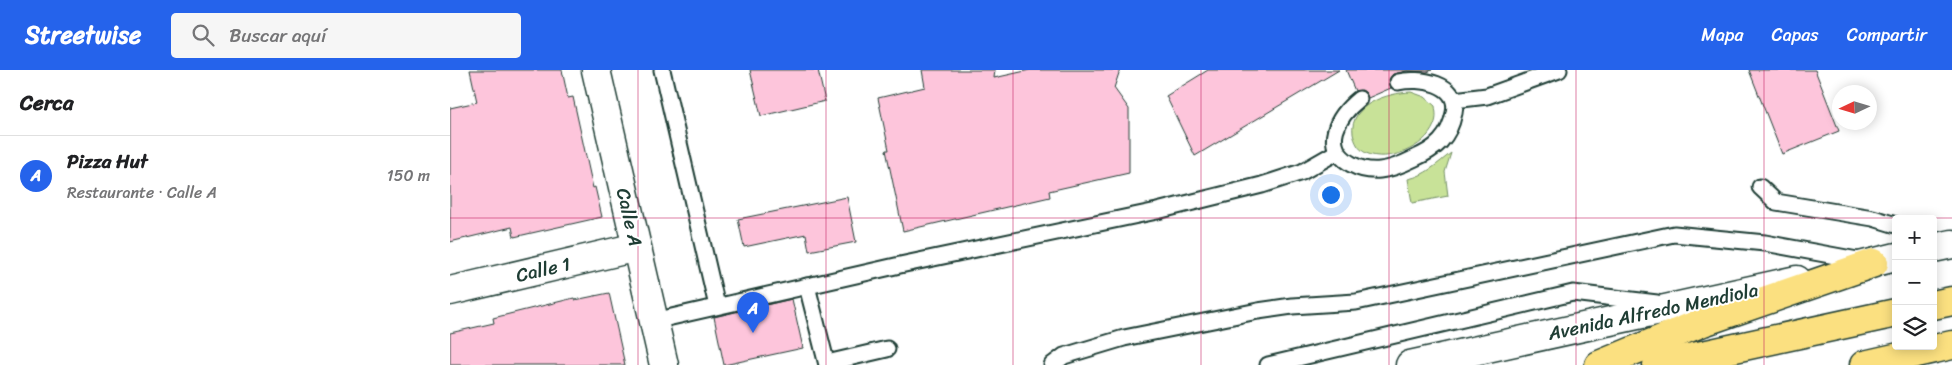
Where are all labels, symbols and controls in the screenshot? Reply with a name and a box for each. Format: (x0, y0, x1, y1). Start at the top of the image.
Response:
search box (171, 13, 521, 58)
text: Streetwise (25, 14, 141, 56)
text: Buscar aquí (229, 19, 326, 52)
text: Mapa (1701, 19, 1744, 51)
text: Capas (1772, 19, 1819, 51)
text: Compartir (1847, 19, 1927, 51)
icon: search (189, 21, 217, 49)
text: Cerca (20, 84, 74, 122)
north arrow (1832, 85, 1877, 130)
text: Pizza Hut (67, 145, 148, 178)
text: A (31, 161, 41, 190)
text: 150 m (387, 161, 430, 190)
text: Restaurante · Calle A (67, 178, 217, 207)
your location (1318, 182, 1344, 208)
street label: Calle A (607, 184, 652, 250)
map controls (1892, 215, 1937, 350)
button: + (1892, 215, 1937, 260)
street label: Calle 1 (513, 247, 574, 292)
button: − (1892, 260, 1937, 305)
street label: Avenida Alfredo Mendiola (1544, 273, 1762, 350)
pin: A (737, 292, 769, 333)
button: layers (1892, 305, 1937, 350)

